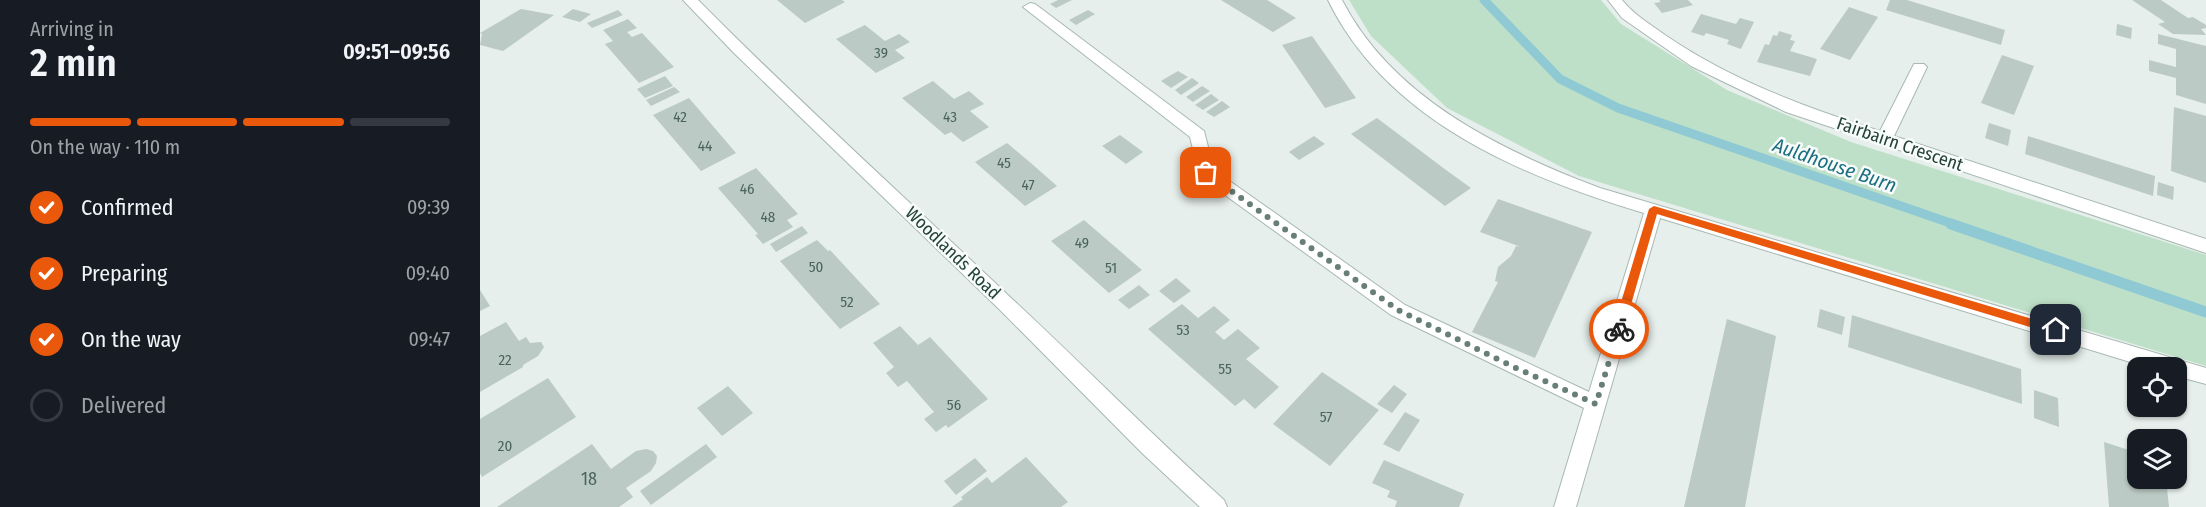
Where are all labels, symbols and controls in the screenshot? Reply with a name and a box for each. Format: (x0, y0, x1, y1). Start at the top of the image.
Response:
text: Arriving in (30, 17, 114, 41)
text: 09:51–09:56 (343, 38, 450, 65)
text: 2 min (30, 40, 117, 86)
house number: 39 (874, 44, 888, 62)
house number: 42 (673, 108, 687, 126)
house number: 43 (943, 108, 957, 126)
street label: Fairbairn Crescent (1834, 112, 1966, 176)
water label: Auldhouse Burn (1769, 132, 1900, 197)
text: On the way · 110 m (30, 135, 180, 159)
house number: 44 (698, 137, 712, 155)
pin (1180, 147, 1231, 198)
house number: 45 (997, 154, 1011, 172)
icon: bag (1189, 156, 1222, 189)
house number: 47 (1021, 176, 1035, 194)
house number: 46 (740, 180, 754, 198)
icon: check (30, 191, 63, 224)
text: Confirmed (81, 194, 174, 221)
text: 09:39 (407, 195, 450, 219)
street label: Woodlands Road (901, 202, 1005, 304)
house number: 48 (761, 208, 775, 226)
house number: 49 (1075, 234, 1089, 252)
icon: check (30, 257, 63, 290)
house number: 50 (809, 258, 823, 276)
house number: 51 (1105, 259, 1117, 277)
text: Preparing (81, 260, 167, 287)
text: 09:40 (406, 261, 450, 285)
house number: 52 (840, 293, 854, 311)
courier (1589, 299, 1649, 359)
pin (2030, 304, 2081, 355)
icon: bike (1603, 313, 1636, 346)
icon: home (2039, 313, 2072, 346)
house number: 53 (1176, 321, 1190, 339)
icon: check (30, 323, 63, 356)
text: On the way (81, 326, 181, 353)
text: 09:47 (408, 327, 450, 351)
house number: 22 (498, 351, 512, 369)
map controls (2127, 357, 2187, 489)
button: locate (2127, 357, 2187, 417)
house number: 55 (1218, 360, 1232, 378)
text: Delivered (81, 392, 166, 419)
house number: 56 (947, 396, 961, 414)
house number: 57 (1320, 408, 1332, 426)
button: layers (2127, 429, 2187, 489)
house number: 20 (498, 437, 512, 455)
house number: 18 (581, 468, 597, 490)

